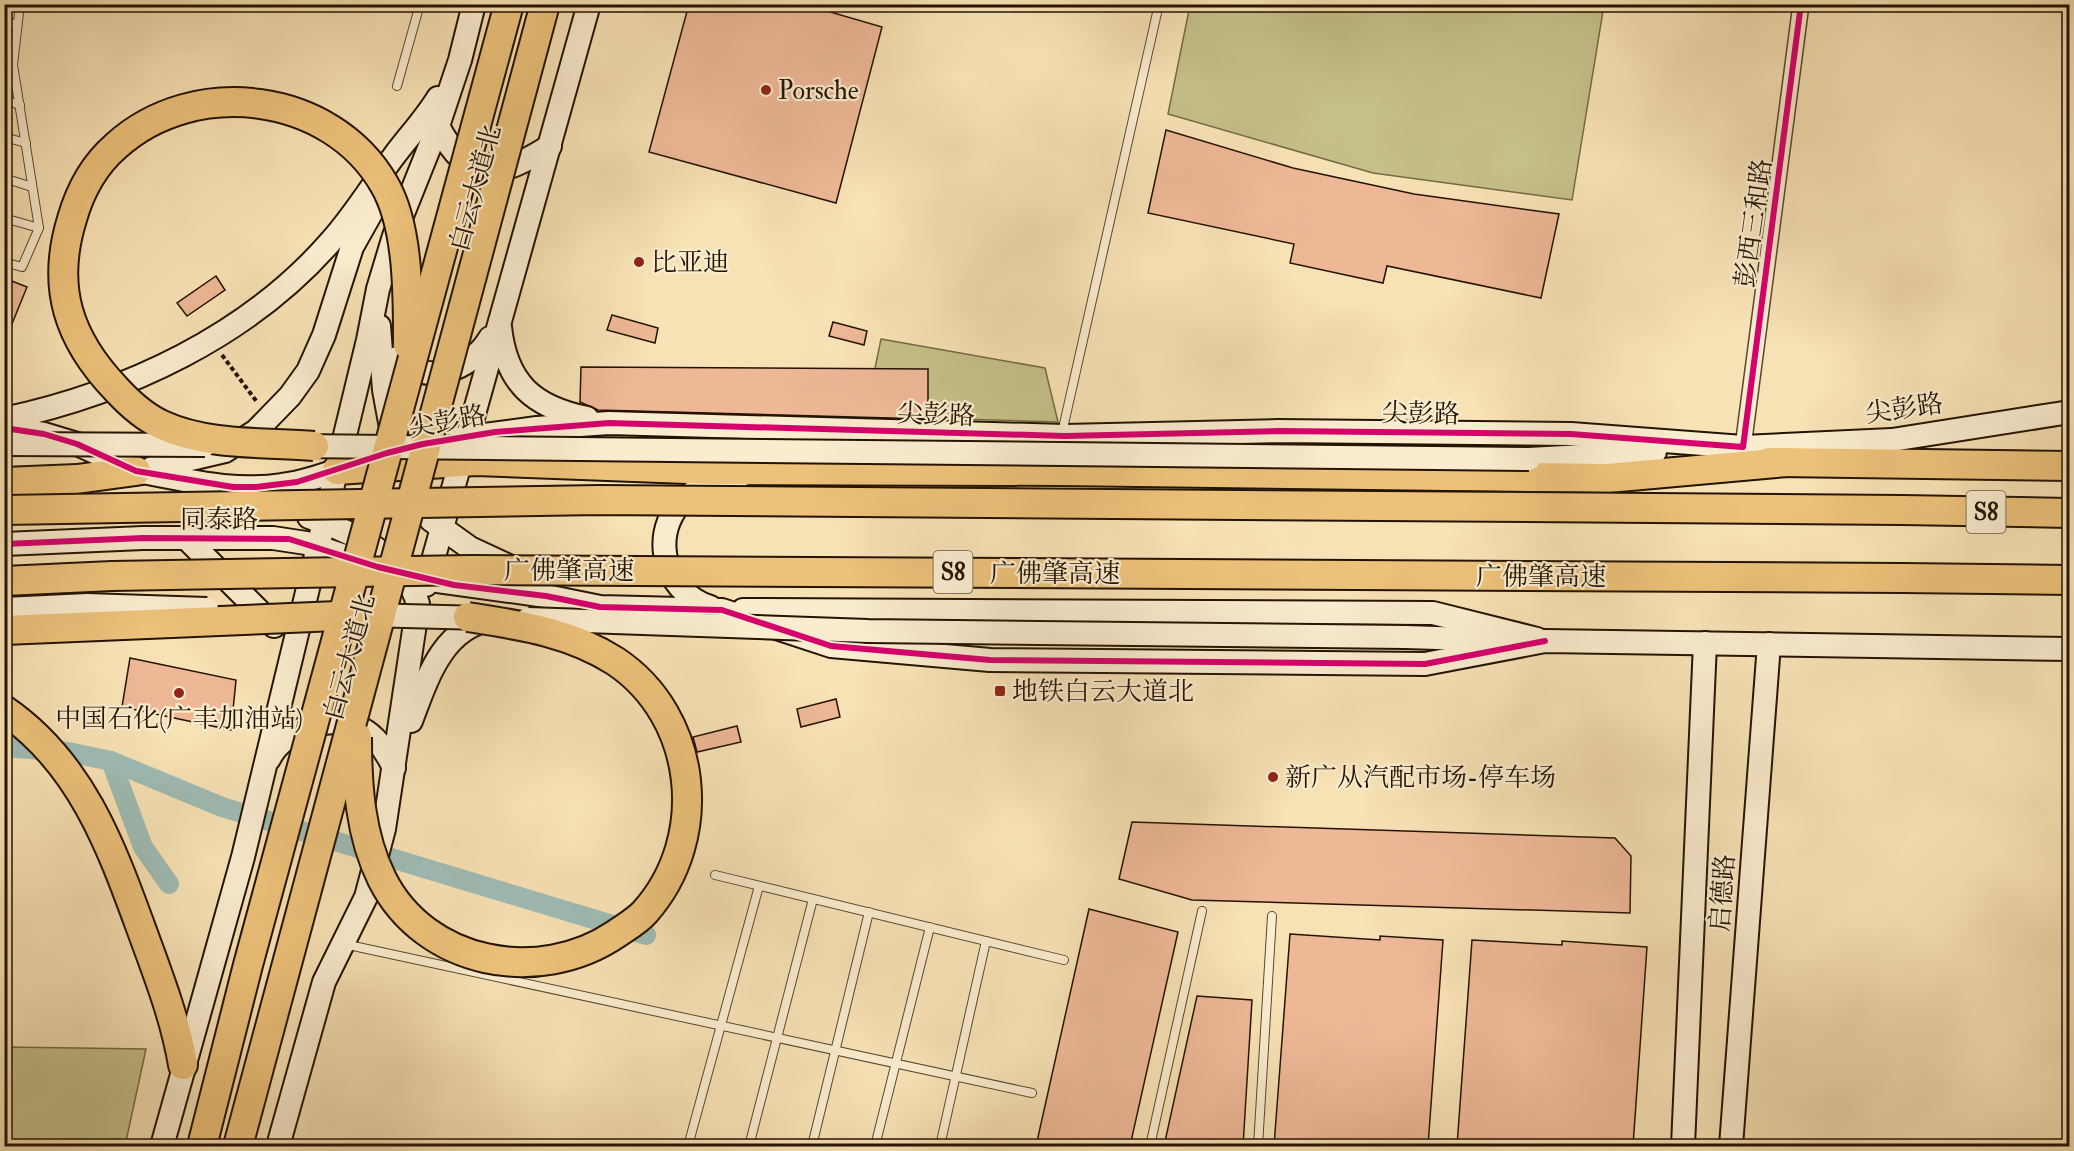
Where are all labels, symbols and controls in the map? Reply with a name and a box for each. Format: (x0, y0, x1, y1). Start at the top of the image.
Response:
place label: Porsche (778, 75, 859, 107)
marker: Porsche (759, 83, 773, 97)
street label: 白云大道北 (444, 121, 508, 255)
street label: 彭西三和路 (1729, 157, 1779, 290)
place label: 比亚迪 (651, 247, 729, 279)
marker: 比亚迪 (632, 255, 646, 269)
street label: 尖彭路 (1863, 388, 1945, 430)
street label: 尖彭路 (1382, 397, 1460, 431)
street label: 尖彭路 (896, 398, 976, 432)
street label: 尖彭路 (406, 399, 488, 445)
road number: S8 (1966, 491, 2006, 533)
street label: 同泰路 (180, 504, 258, 536)
road number: S8 (934, 551, 972, 593)
street label: 广佛肇高速 (504, 555, 634, 587)
street label: 广佛肇高速 (990, 558, 1120, 590)
street label: 广佛肇高速 (1476, 561, 1606, 593)
street label: 白云大道北 (318, 590, 382, 724)
place label: 地铁白云大道北 (1012, 676, 1194, 708)
marker: 地铁白云大道北 (993, 684, 1007, 698)
marker: 中国石化(广丰加油站) (172, 686, 186, 700)
place label: 中国石化(广丰加油站) (55, 703, 303, 735)
place label: 新广从汽配市场-停车场 (1285, 762, 1556, 794)
marker: 新广从汽配市场-停车场 (1266, 770, 1280, 784)
street label: 启德路 (1704, 853, 1742, 933)

